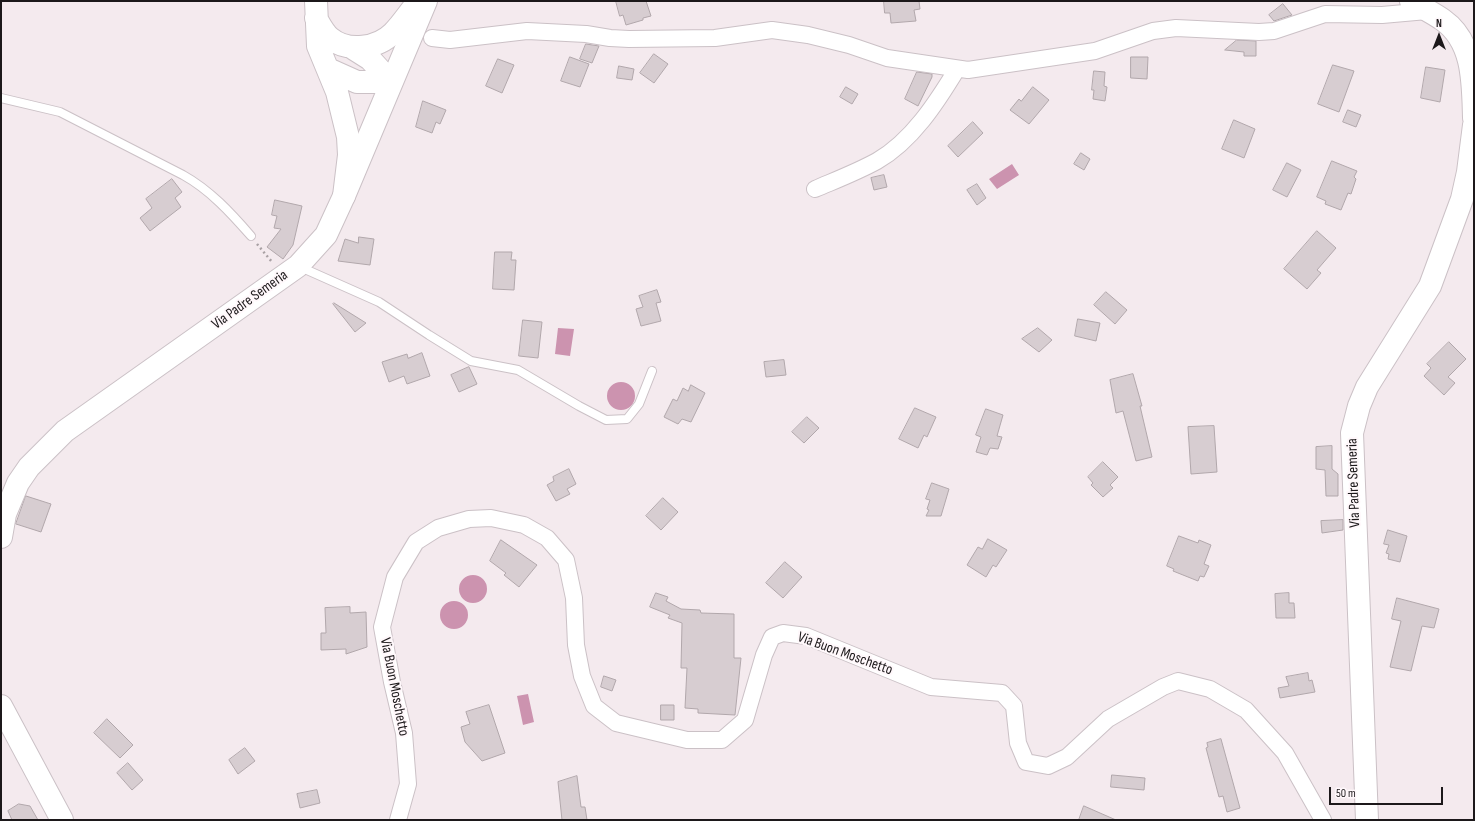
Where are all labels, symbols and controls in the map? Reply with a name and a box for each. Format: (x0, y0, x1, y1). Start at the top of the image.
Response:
north arrow (1419, 16, 1459, 56)
text: N (1436, 17, 1442, 30)
street label: Via Padre Semeria (209, 266, 291, 334)
street label: Via Padre Semeria (1343, 438, 1365, 528)
street label: Via Buon Moschetto (795, 628, 895, 680)
street label: Via Buon Moschetto (376, 636, 412, 738)
scale bar (1331, 779, 1445, 805)
text: 50 m (1336, 786, 1356, 801)

